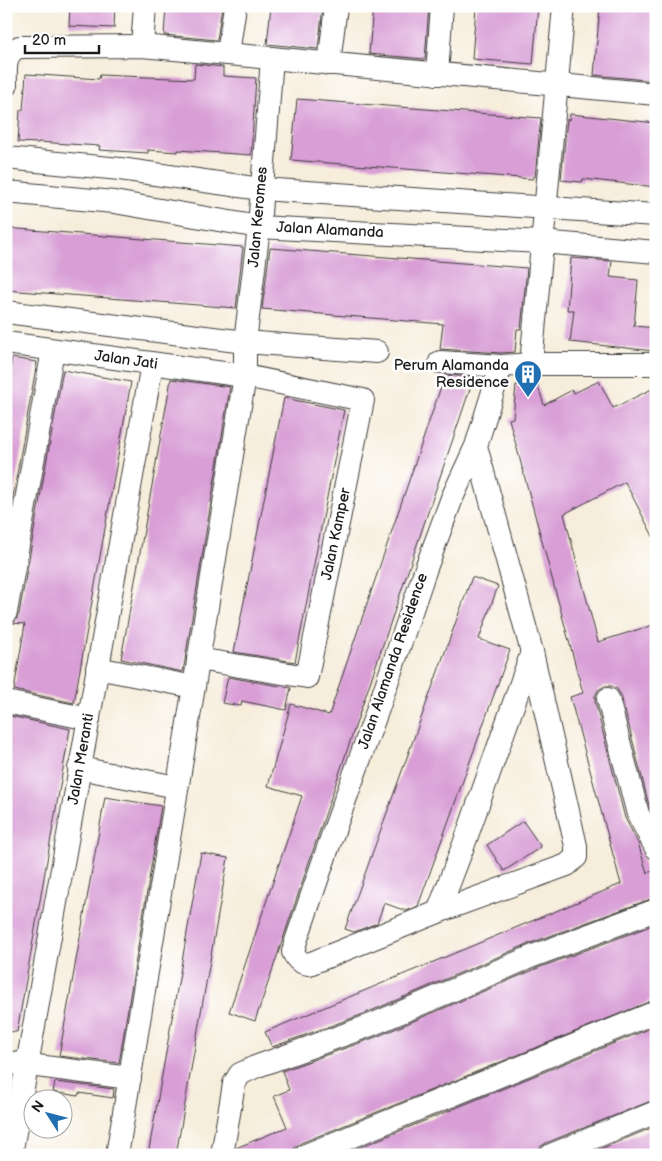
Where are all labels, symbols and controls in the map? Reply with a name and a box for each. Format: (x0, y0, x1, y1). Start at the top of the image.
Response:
scale bar (25, 22, 99, 54)
text: 20 m (32, 31, 66, 50)
street label: Jalan Keromes (244, 165, 272, 268)
street label: Jalan Alamanda (276, 218, 384, 242)
street label: Jalan Jati (93, 346, 159, 374)
place label: Perum Alamanda Residence (394, 356, 509, 392)
building icon: Perum Alamanda Residence (513, 359, 543, 398)
street label: Jalan Kamper (317, 486, 355, 582)
street label: Jalan Alamanda Residence (354, 570, 432, 752)
street label: Jalan Meranti (64, 712, 98, 806)
north arrow (22, 1088, 72, 1138)
text: N (28, 1097, 48, 1116)

